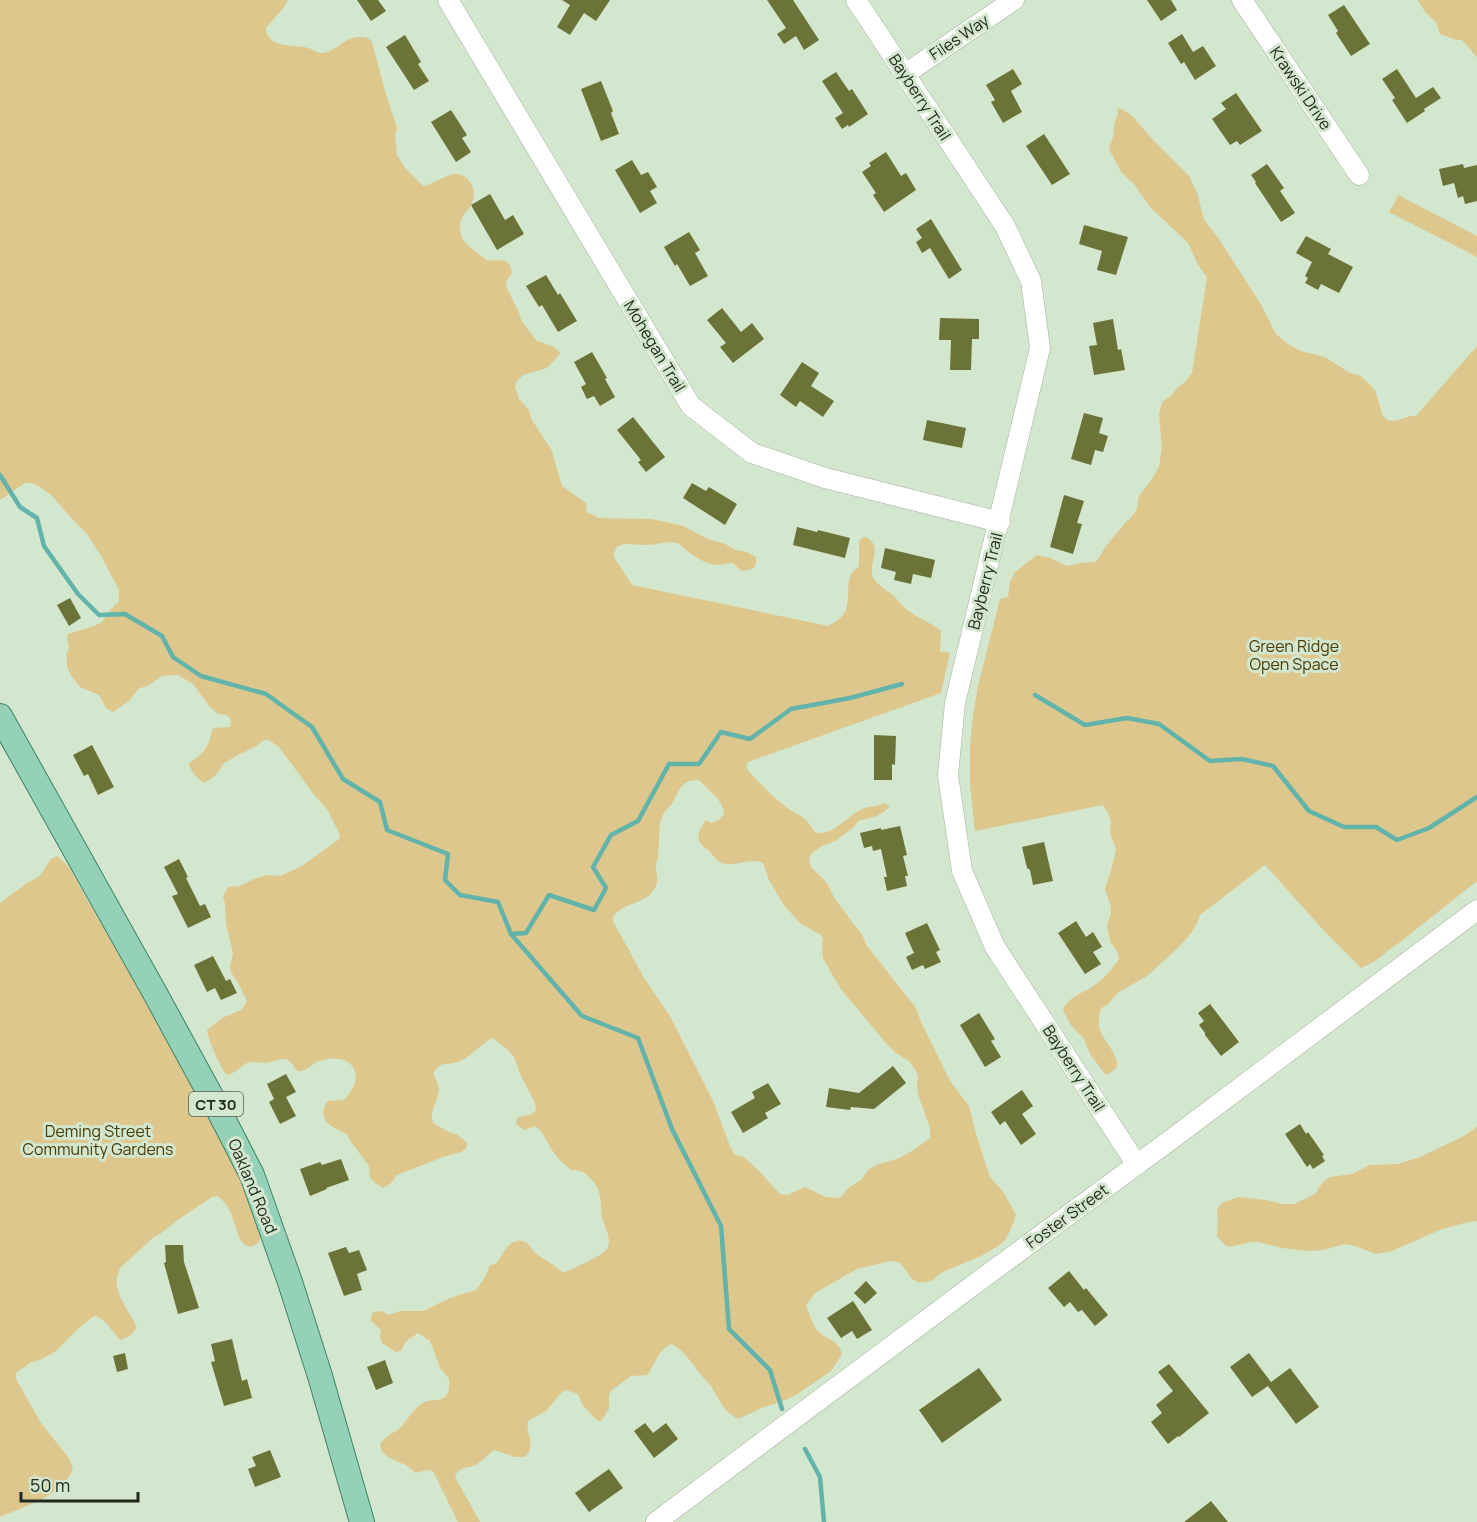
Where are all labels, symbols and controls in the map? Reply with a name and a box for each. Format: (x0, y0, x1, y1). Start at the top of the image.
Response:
street label: Files Way (925, 9, 994, 65)
street label: Krawski Drive (1265, 42, 1337, 134)
street label: Bayberry Trail (884, 49, 956, 145)
street label: Mohegan Trail (619, 296, 691, 396)
street label: Bayberry Trail (962, 530, 1008, 632)
park label: Green Ridge Open Space (1249, 635, 1339, 675)
street label: Bayberry Trail (1038, 1020, 1110, 1116)
road number: CT 30 (189, 1092, 243, 1116)
park label: Deming Street Community Gardens (23, 1120, 173, 1160)
street label: Oakland Road (223, 1135, 283, 1237)
street label: Foster Street (1021, 1179, 1113, 1253)
scale bar (21, 1465, 138, 1503)
text: 50 m (30, 1473, 70, 1497)

